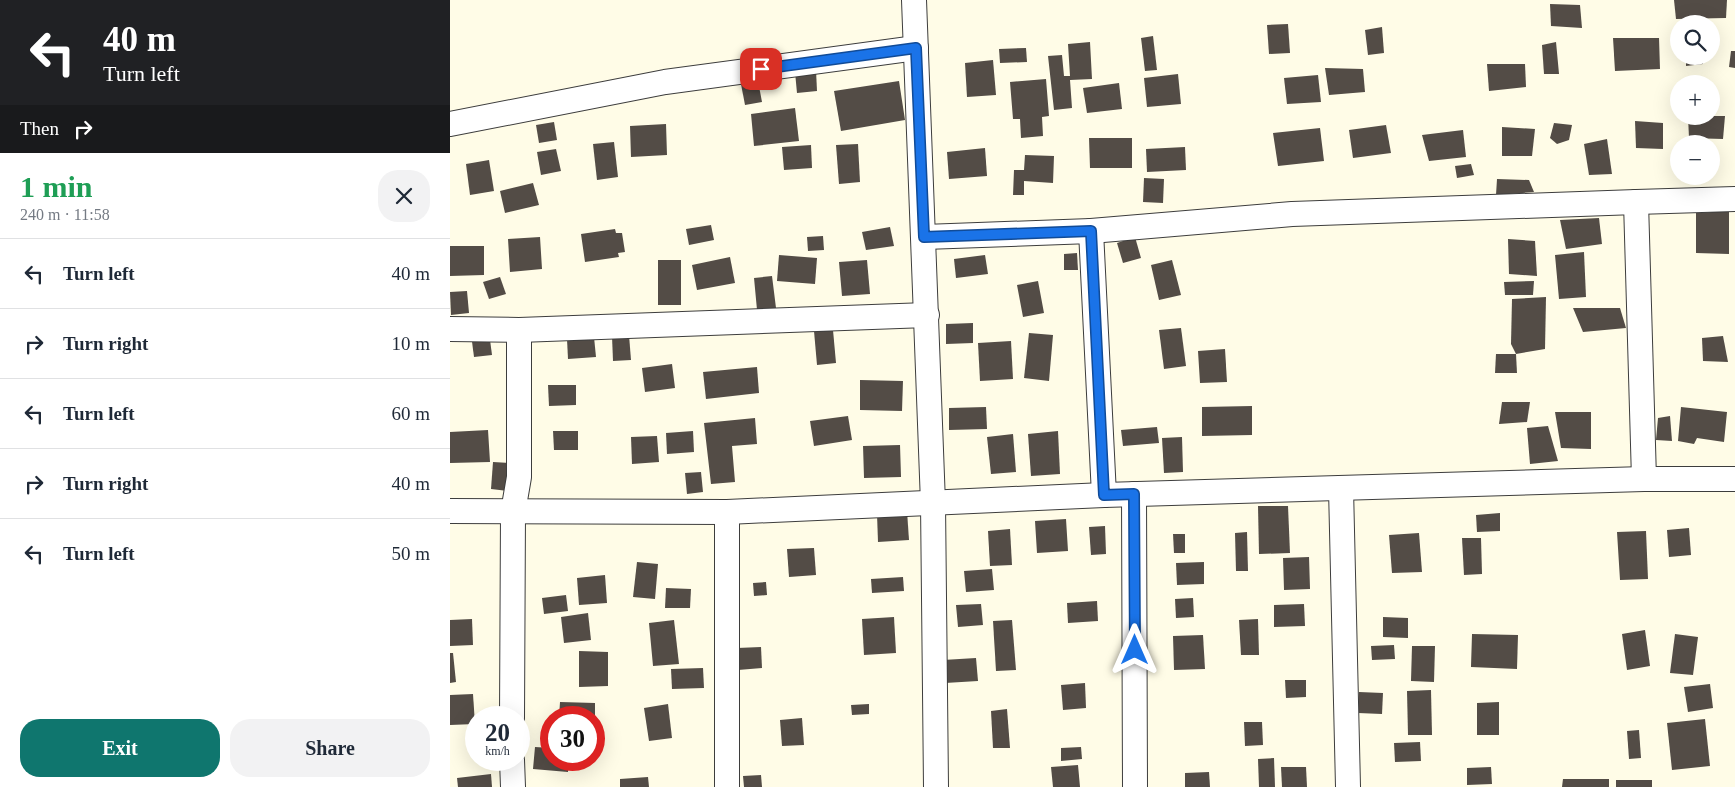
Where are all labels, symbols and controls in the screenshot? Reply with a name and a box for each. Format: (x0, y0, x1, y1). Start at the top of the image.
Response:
map controls (1670, 15, 1720, 185)
button: search (1670, 15, 1720, 65)
icon: left (20, 20, 85, 85)
text: 40 m (103, 20, 176, 59)
pin (740, 48, 782, 90)
icon: arrive (747, 55, 775, 83)
text: Turn left (103, 61, 180, 86)
button: + (1670, 75, 1720, 125)
icon: right (69, 115, 97, 143)
text: Then (20, 118, 59, 139)
button: − (1670, 135, 1720, 185)
text: 1 min (20, 170, 93, 203)
button: close (378, 170, 430, 222)
text: 240 m · 11:58 (20, 206, 110, 223)
icon: left (20, 260, 48, 288)
text: Turn left (63, 263, 135, 284)
text: 40 m (391, 263, 430, 284)
icon: right (20, 330, 48, 358)
text: Turn right (63, 333, 148, 354)
text: 10 m (391, 333, 430, 354)
icon: left (20, 400, 48, 428)
text: Turn left (63, 403, 135, 424)
text: 60 m (391, 403, 430, 424)
icon: right (20, 470, 48, 498)
text: Turn right (63, 473, 148, 494)
text: 40 m (391, 473, 430, 494)
icon: left (20, 540, 48, 568)
text: Turn left (63, 543, 135, 564)
text: 50 m (391, 543, 430, 564)
position arrow (1108, 623, 1160, 675)
speed limit sign: 30 (540, 706, 605, 771)
button: Exit (20, 719, 220, 777)
button: Share (230, 719, 430, 777)
text: 20 (485, 719, 510, 746)
text: km/h (485, 744, 510, 758)

